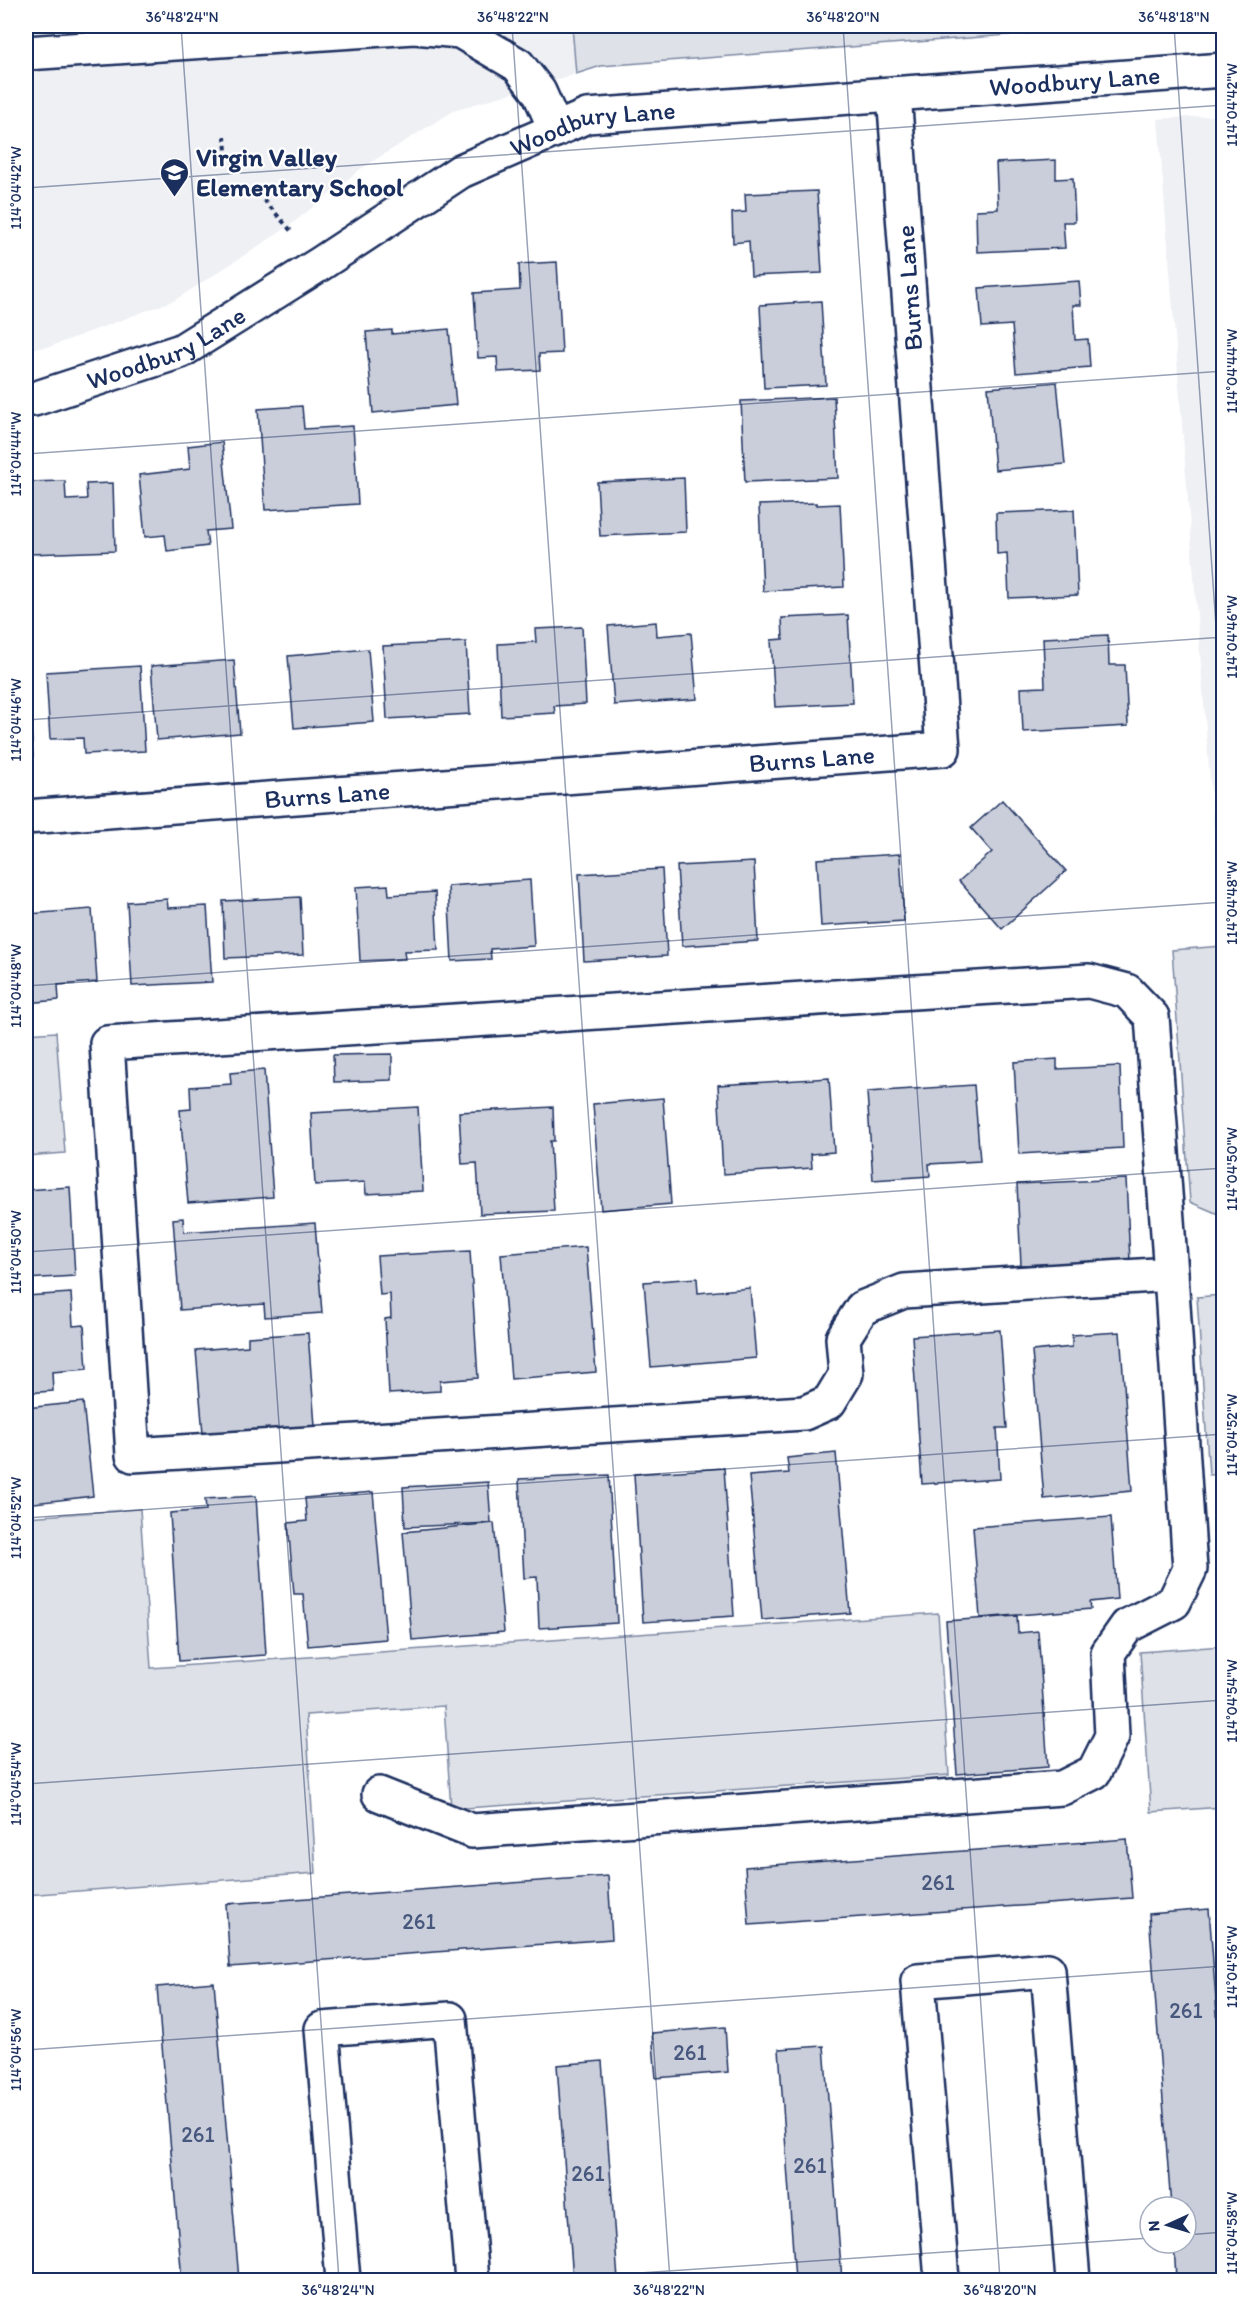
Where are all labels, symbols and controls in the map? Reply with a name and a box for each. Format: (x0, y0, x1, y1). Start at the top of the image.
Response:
text: 36°48'24"N (145, 8, 219, 26)
text: 36°48'22"N (477, 8, 549, 26)
text: 36°48'20"N (806, 8, 880, 26)
text: 36°48'18"N (1138, 8, 1210, 26)
street label: Woodbury Lane (988, 59, 1161, 103)
text: 114°04'42"W (1223, 63, 1241, 147)
street label: Woodbury Lane (505, 94, 677, 164)
place label: Virgin Valley Elementary School (196, 141, 404, 203)
text: 114°04'42"W (7, 146, 25, 230)
school or university icon: Virgin Valley Elementary School (159, 156, 191, 198)
street label: Burns Lane (889, 224, 929, 352)
street label: Woodbury Lane (82, 299, 251, 397)
text: 114°04'44"W (1223, 328, 1241, 413)
text: 114°04'44"W (7, 411, 25, 496)
text: 114°04'46"W (1223, 595, 1241, 679)
text: 114°04'46"W (7, 678, 25, 762)
street label: Burns Lane (748, 738, 876, 779)
street label: Burns Lane (263, 774, 391, 815)
text: 114°04'48"W (1223, 861, 1241, 945)
text: 114°04'48"W (7, 944, 25, 1028)
text: 114°04'50"W (1223, 1127, 1241, 1211)
text: 114°04'50"W (7, 1210, 25, 1294)
text: 114°04'52"W (1223, 1394, 1241, 1476)
text: 114°04'52"W (7, 1477, 25, 1559)
text: 114°04'54"W (1223, 1659, 1241, 1743)
text: 114°04'54"W (7, 1742, 25, 1826)
house number: 261 (921, 1869, 955, 1896)
house number: 261 (402, 1908, 436, 1935)
text: 114°04'56"W (1223, 1926, 1241, 2008)
house number: 261 (1169, 1997, 1203, 2024)
text: 114°04'56"W (7, 2009, 25, 2091)
house number: 261 (673, 2039, 707, 2066)
house number: 261 (181, 2121, 215, 2148)
house number: 261 (793, 2152, 827, 2179)
house number: 261 (571, 2160, 605, 2187)
text: 114°04'58"W (1223, 2191, 1241, 2274)
north arrow (1138, 2195, 1198, 2255)
text: N (1144, 2220, 1163, 2232)
text: 36°48'24"N (301, 2281, 375, 2299)
text: 36°48'22"N (633, 2281, 705, 2299)
text: 36°48'20"N (963, 2281, 1037, 2299)

